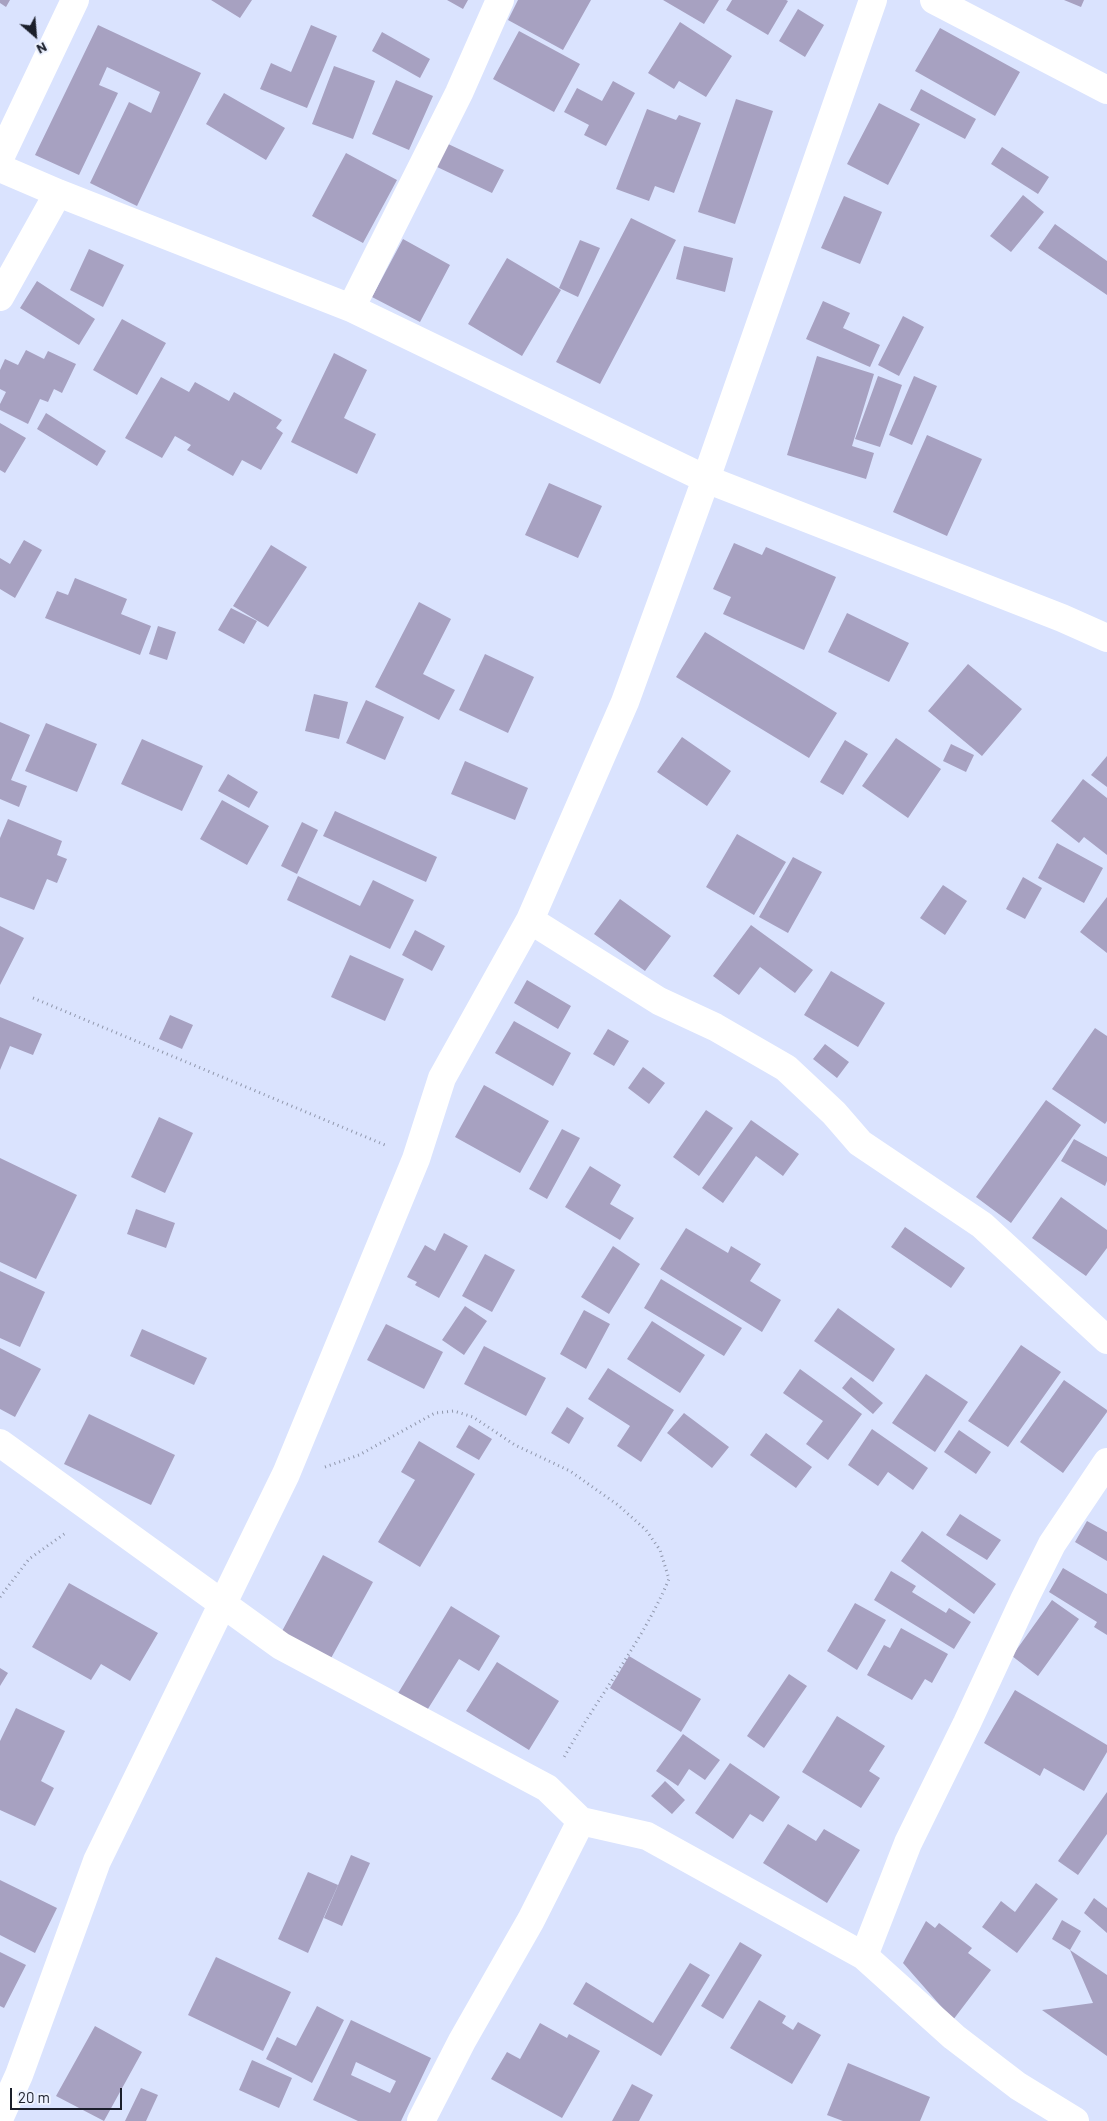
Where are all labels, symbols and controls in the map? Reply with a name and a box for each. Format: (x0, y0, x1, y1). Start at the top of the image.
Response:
north arrow (10, 10, 60, 60)
text: N (34, 39, 50, 58)
scale bar (12, 2078, 125, 2110)
text: 20 m (18, 2088, 50, 2106)

